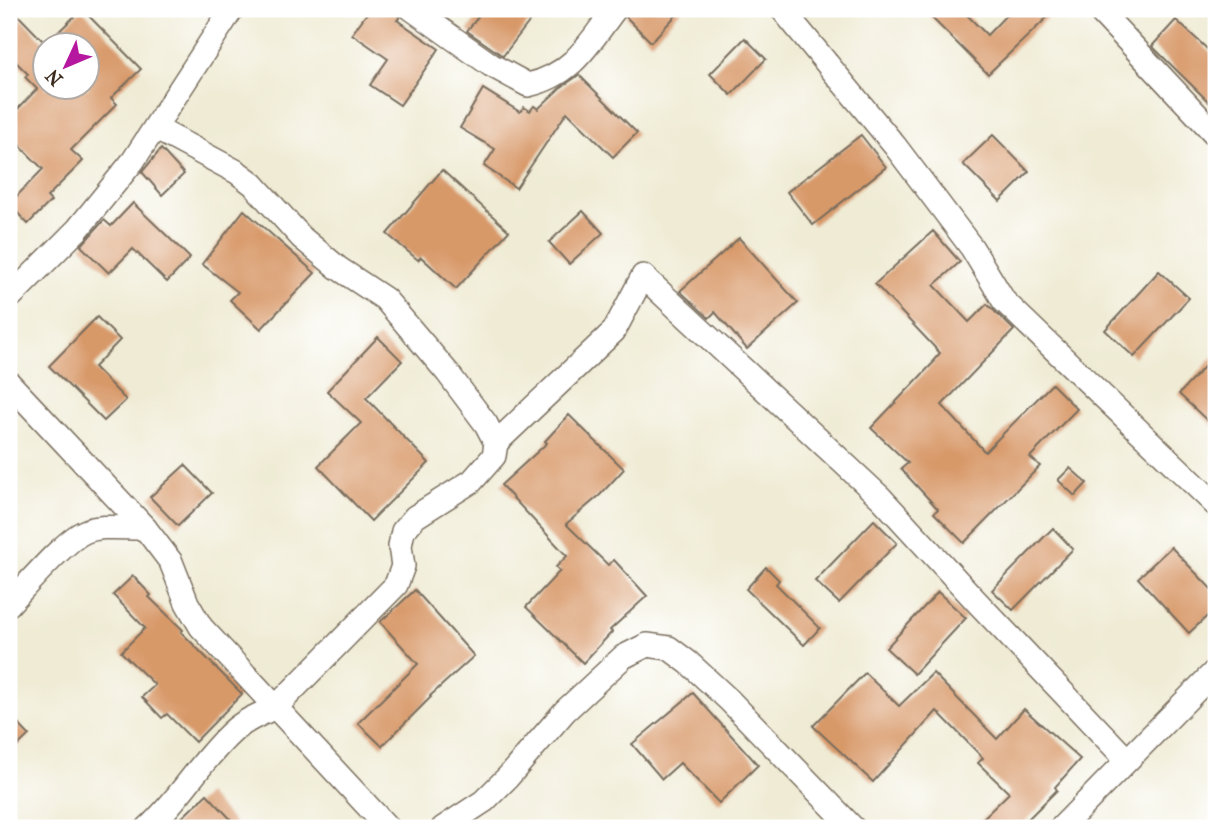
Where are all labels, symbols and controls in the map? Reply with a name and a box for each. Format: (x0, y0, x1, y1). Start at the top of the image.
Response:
north arrow (32, 32, 102, 102)
text: N (41, 64, 67, 90)

